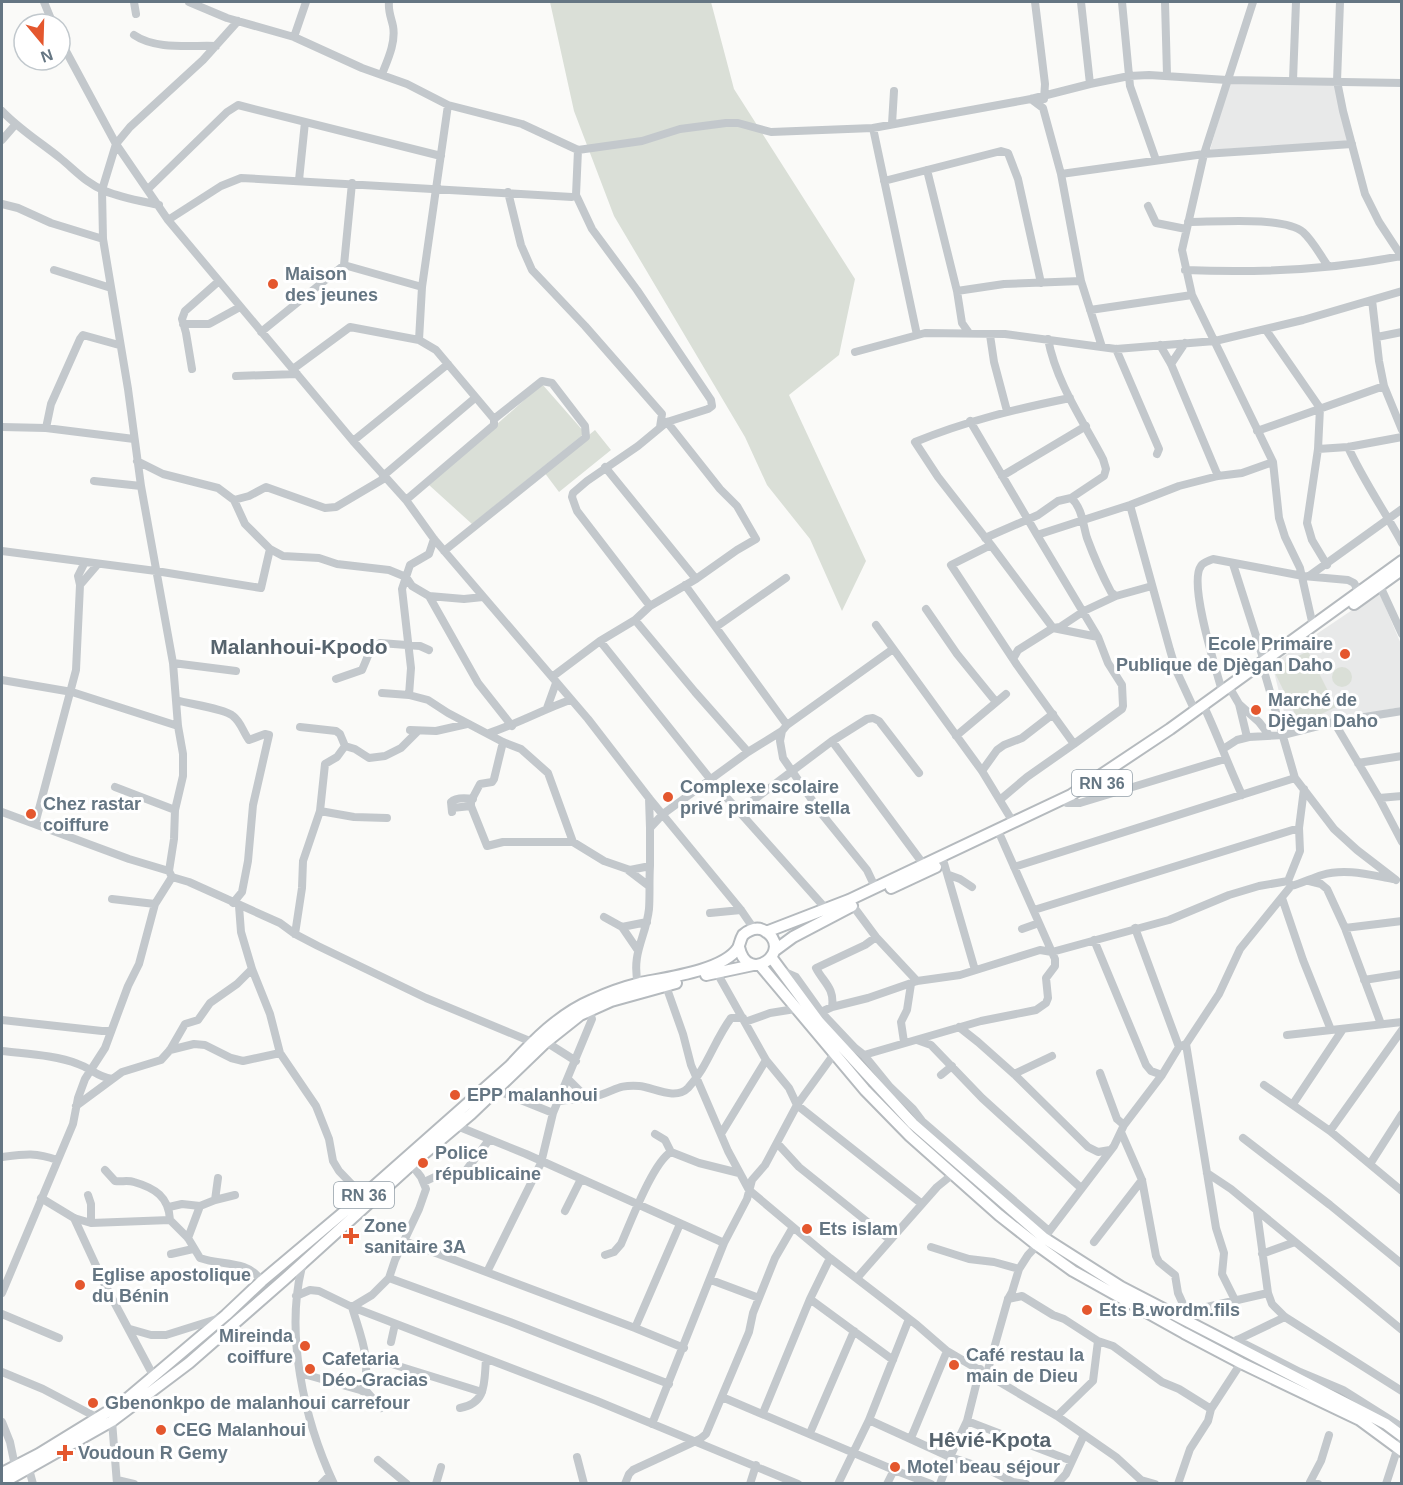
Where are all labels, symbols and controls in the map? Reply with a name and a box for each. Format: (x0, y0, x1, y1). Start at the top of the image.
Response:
north arrow (12, 12, 72, 72)
text: N (38, 46, 55, 66)
place label: Maison des jeunes (285, 264, 378, 305)
marker: Maison des jeunes (266, 277, 280, 291)
place label: Ecole Primaire Publique de Djègan Daho (1116, 634, 1333, 675)
district label: Malanhoui-Kpodo (210, 635, 388, 658)
marker: Ecole Primaire Publique de Djègan Daho (1338, 647, 1352, 661)
place label: Marché de Djègan Daho (1268, 690, 1378, 731)
marker: Marché de Djègan Daho (1249, 703, 1263, 717)
road number: RN 36 (1072, 770, 1132, 796)
place label: Complexe scolaire privé primaire stella (680, 777, 851, 818)
marker: Complexe scolaire privé primaire stella (661, 790, 675, 804)
place label: Chez rastar coiffure (43, 794, 141, 835)
marker: Chez rastar coiffure (24, 807, 38, 821)
place label: EPP malanhoui (467, 1085, 598, 1105)
marker: EPP malanhoui (448, 1088, 462, 1102)
place label: Police républicaine (435, 1143, 541, 1184)
marker: Police républicaine (416, 1156, 430, 1170)
road number: RN 36 (334, 1182, 394, 1208)
place label: Zone sanitaire 3A (364, 1216, 466, 1257)
place label: Ets islam (819, 1219, 898, 1239)
marker: Ets islam (800, 1222, 814, 1236)
marker: Zone sanitaire 3A (342, 1227, 360, 1245)
place label: Eglise apostolique du Bénin (92, 1265, 251, 1306)
marker: Eglise apostolique du Bénin (73, 1278, 87, 1292)
place label: Ets B.wordm.fils (1099, 1300, 1240, 1320)
marker: Ets B.wordm.fils (1080, 1303, 1094, 1317)
place label: Mireinda coiffure (219, 1326, 294, 1367)
marker: Mireinda coiffure (298, 1339, 312, 1353)
place label: Café restau la main de Dieu (966, 1345, 1085, 1386)
place label: Cafetaria Déo-Gracias (322, 1349, 428, 1390)
marker: Café restau la main de Dieu (947, 1358, 961, 1372)
marker: Cafetaria Déo-Gracias (303, 1362, 317, 1376)
place label: Gbenonkpo de malanhoui carrefour (105, 1393, 410, 1413)
marker: Gbenonkpo de malanhoui carrefour (86, 1396, 100, 1410)
place label: CEG Malanhoui (173, 1420, 306, 1440)
marker: CEG Malanhoui (154, 1423, 168, 1437)
district label: Hêvié-Kpota (929, 1428, 1052, 1451)
place label: Voudoun R Gemy (78, 1443, 228, 1463)
marker: Voudoun R Gemy (56, 1444, 74, 1462)
place label: Motel beau séjour (907, 1457, 1060, 1477)
marker: Motel beau séjour (888, 1460, 902, 1474)

